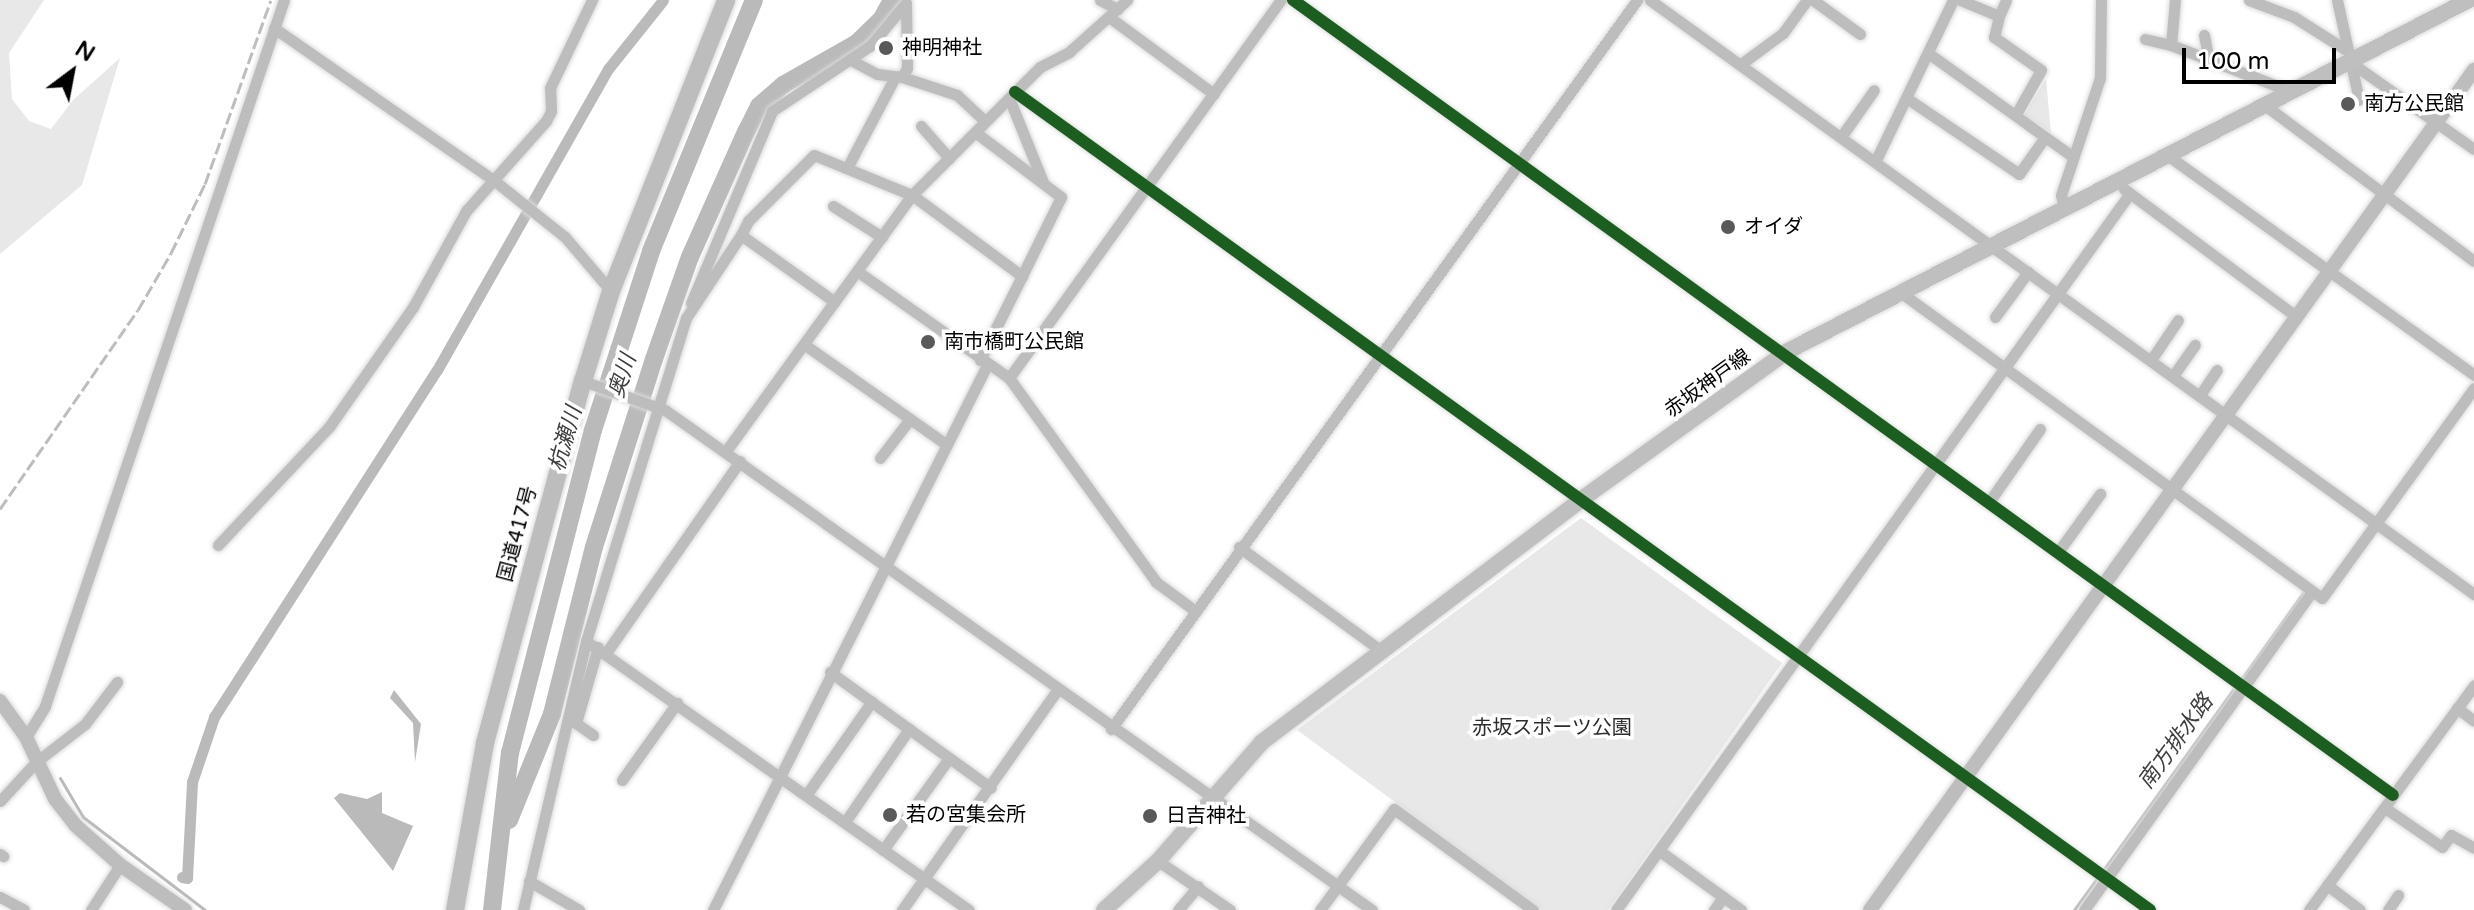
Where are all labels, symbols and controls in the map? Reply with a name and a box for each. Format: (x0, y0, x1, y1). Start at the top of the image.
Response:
north arrow (32, 32, 112, 112)
scale bar (2186, 32, 2340, 82)
text: N (70, 36, 99, 67)
place label: 神明神社 (902, 36, 982, 60)
marker: 神明神社 (877, 39, 895, 57)
text: 100 m (2196, 47, 2270, 76)
place label: 南方公民館 (2364, 92, 2464, 116)
marker: 南方公民館 (2339, 95, 2357, 113)
place label: オイダ (1744, 215, 1804, 239)
marker: オイダ (1719, 218, 1737, 236)
place label: 南市橋町公民館 (944, 330, 1084, 354)
marker: 南市橋町公民館 (919, 333, 937, 351)
street label: 赤坂神戸線 (1660, 345, 1756, 423)
water label: 奥川 (604, 351, 642, 401)
water label: 杭瀬川 (544, 404, 588, 474)
street label: 国道417号 (494, 484, 542, 584)
water label: 南方排水路 (2133, 690, 2219, 794)
park label: 赤坂スポーツ公園 (1472, 716, 1632, 740)
place label: 若の宮集会所 (906, 803, 1026, 827)
place label: 日吉神社 (1166, 804, 1246, 828)
marker: 若の宮集会所 (881, 806, 899, 824)
marker: 日吉神社 (1141, 807, 1159, 825)

